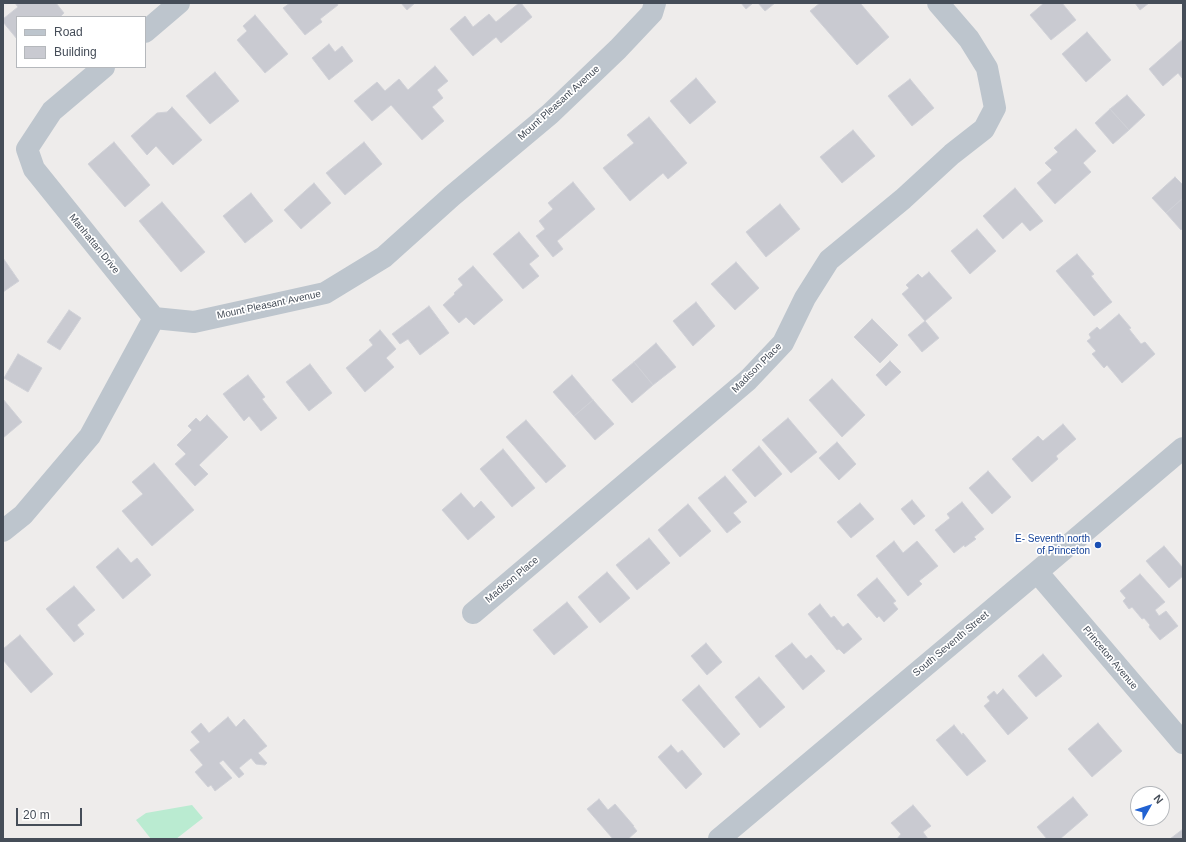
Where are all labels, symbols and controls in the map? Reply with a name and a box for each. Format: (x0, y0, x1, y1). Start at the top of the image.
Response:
legend (16, 16, 146, 68)
text: Road (54, 25, 83, 39)
text: Building (54, 45, 97, 59)
street label: Mount Pleasant Avenue (516, 63, 602, 143)
street label: Manhattan Drive (66, 212, 122, 276)
street label: Mount Pleasant Avenue (216, 288, 322, 322)
street label: Madison Place (730, 341, 784, 395)
place label: E- Seventh north of Princeton (1015, 533, 1090, 556)
marker: E- Seventh north of Princeton (1093, 540, 1103, 550)
street label: Madison Place (483, 554, 541, 606)
street label: South Seventh Street (911, 609, 991, 679)
street label: Princeton Avenue (1080, 624, 1140, 692)
north arrow (1130, 786, 1170, 826)
text: N (1151, 792, 1166, 806)
scale bar (18, 800, 84, 826)
text: 20 m (23, 808, 50, 822)

